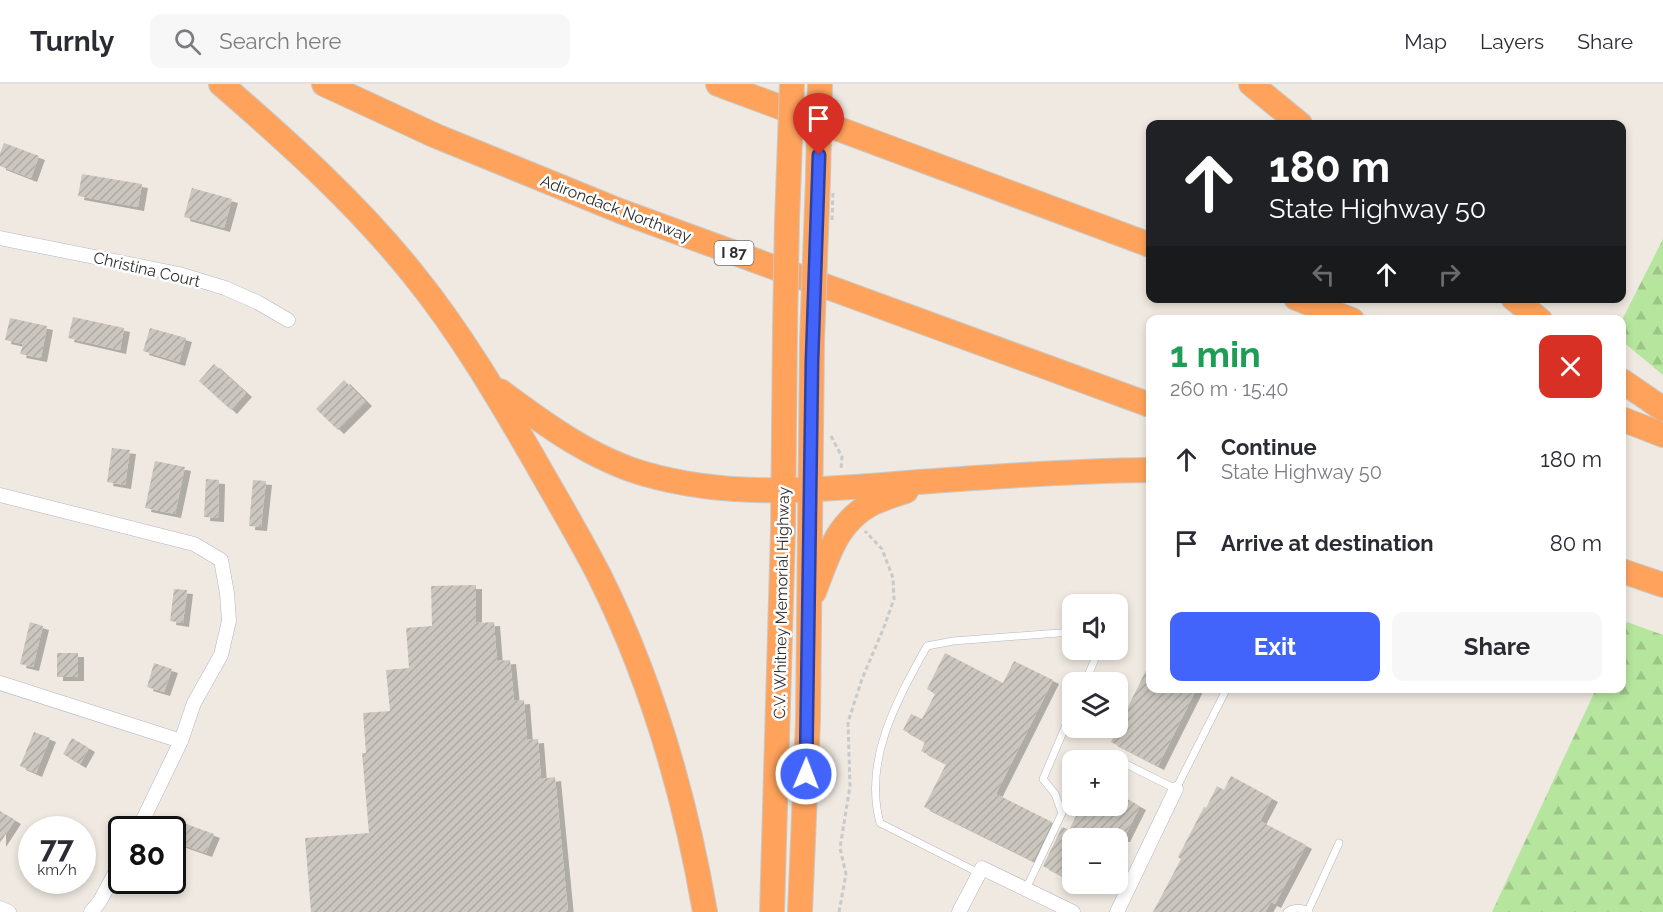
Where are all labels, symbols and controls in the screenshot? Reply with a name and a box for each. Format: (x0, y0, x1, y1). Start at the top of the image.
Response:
search box (150, 14, 570, 68)
text: Turnly (30, 25, 114, 58)
icon: search (171, 25, 204, 58)
text: Search here (219, 28, 341, 54)
text: Map (1404, 29, 1447, 54)
text: Layers (1480, 29, 1544, 54)
text: Share (1577, 29, 1633, 54)
pin (793, 93, 844, 155)
icon: arrive (802, 102, 835, 135)
text: 180 m (1269, 143, 1390, 192)
icon: ahead (1170, 144, 1248, 222)
street label: Adirondack Northway (538, 171, 694, 246)
text: State Highway 50 (1269, 193, 1486, 224)
road number: I 87 (714, 241, 754, 265)
street label: Christina Court (92, 248, 203, 291)
icon: left (1307, 258, 1340, 291)
icon: ahead (1370, 258, 1403, 291)
icon: right (1433, 258, 1466, 291)
text: 1 min (1170, 333, 1261, 375)
button: close (1539, 335, 1602, 398)
text: 260 m · 15:40 (1170, 377, 1289, 401)
text: Continue (1221, 434, 1317, 460)
icon: ahead (1170, 443, 1203, 476)
text: 180 m (1540, 446, 1602, 472)
text: State Highway 50 (1221, 460, 1382, 484)
street label: C.V. Whitney Memorial Highway (770, 486, 793, 719)
icon: arrive (1170, 527, 1203, 560)
text: Arrive at destination (1221, 530, 1434, 556)
text: 80 m (1550, 530, 1602, 556)
map controls (1062, 594, 1128, 894)
button: sound (1062, 594, 1128, 660)
button: Exit (1170, 612, 1380, 681)
button: Share (1392, 612, 1602, 681)
button: layers (1062, 672, 1128, 738)
position arrow (774, 742, 838, 806)
button: + (1062, 750, 1128, 816)
speed limit sign: 80 (108, 816, 186, 894)
button: − (1062, 828, 1128, 894)
text: 77 (40, 830, 74, 865)
text: km/h (37, 861, 77, 879)

